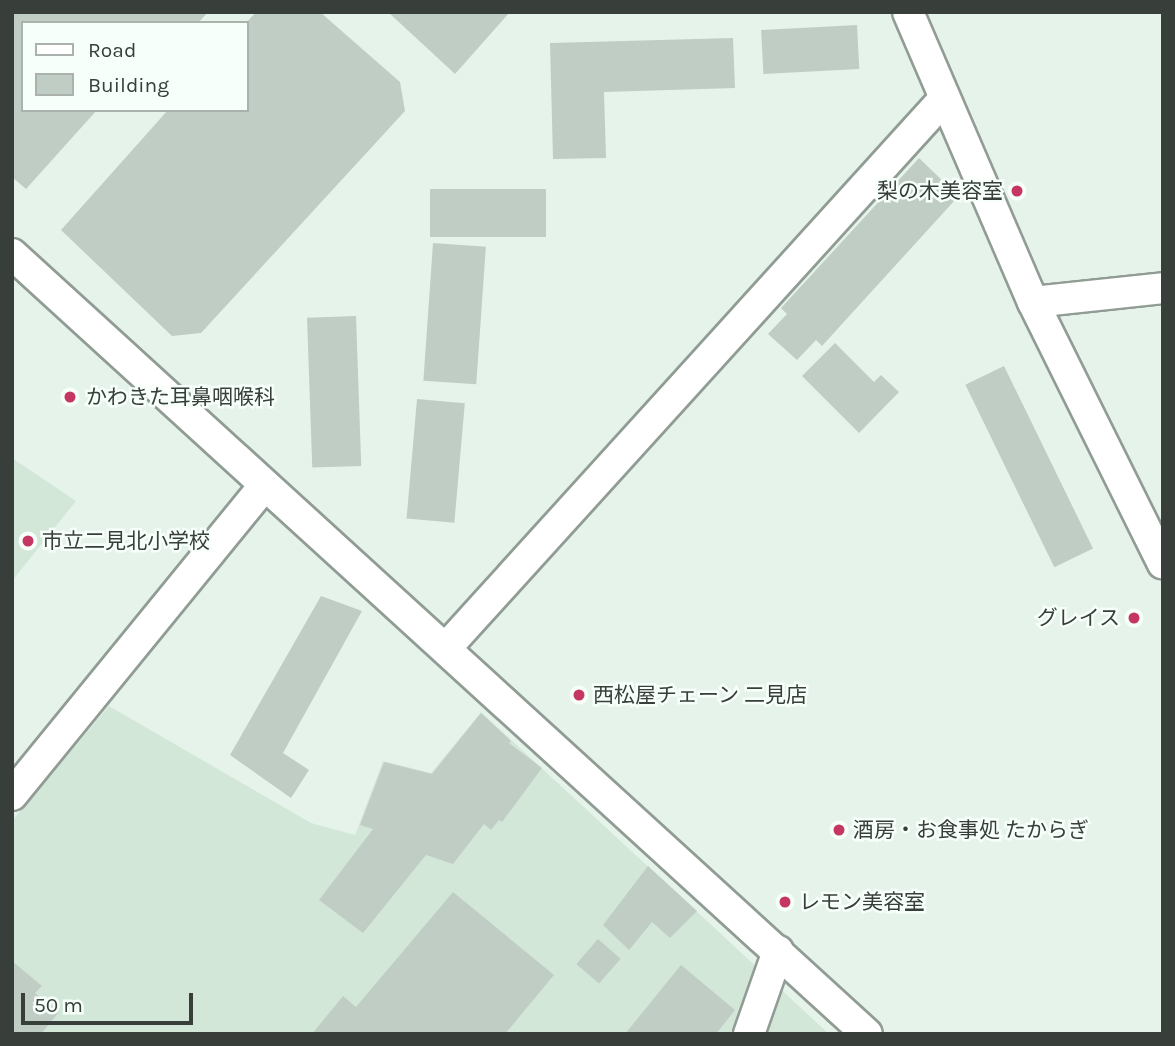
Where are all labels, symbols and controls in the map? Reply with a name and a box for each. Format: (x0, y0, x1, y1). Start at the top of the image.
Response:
legend (21, 21, 248, 112)
text: Road (88, 38, 136, 62)
text: Building (88, 73, 169, 97)
place label: 梨の木美容室 (877, 178, 1003, 204)
marker: 梨の木美容室 (1009, 183, 1025, 199)
place label: かわきた耳鼻咽喉科 (86, 384, 275, 410)
marker: かわきた耳鼻咽喉科 (60, 387, 80, 407)
place label: 市立二見北小学校 (42, 528, 210, 554)
marker: 市立二見北小学校 (20, 533, 36, 549)
place label: グレイス (1036, 605, 1120, 631)
marker: グレイス (1126, 610, 1142, 626)
place label: 西松屋チェーン 二見店 (593, 682, 808, 708)
marker: 西松屋チェーン 二見店 (571, 687, 587, 703)
place label: 酒房・お食事処 たからぎ (853, 817, 1089, 843)
marker: 酒房・お食事処 たからぎ (831, 822, 847, 838)
place label: レモン美容室 (799, 889, 925, 915)
marker: レモン美容室 (777, 894, 793, 910)
scale bar (24, 979, 196, 1023)
text: 50 m (34, 993, 83, 1017)

